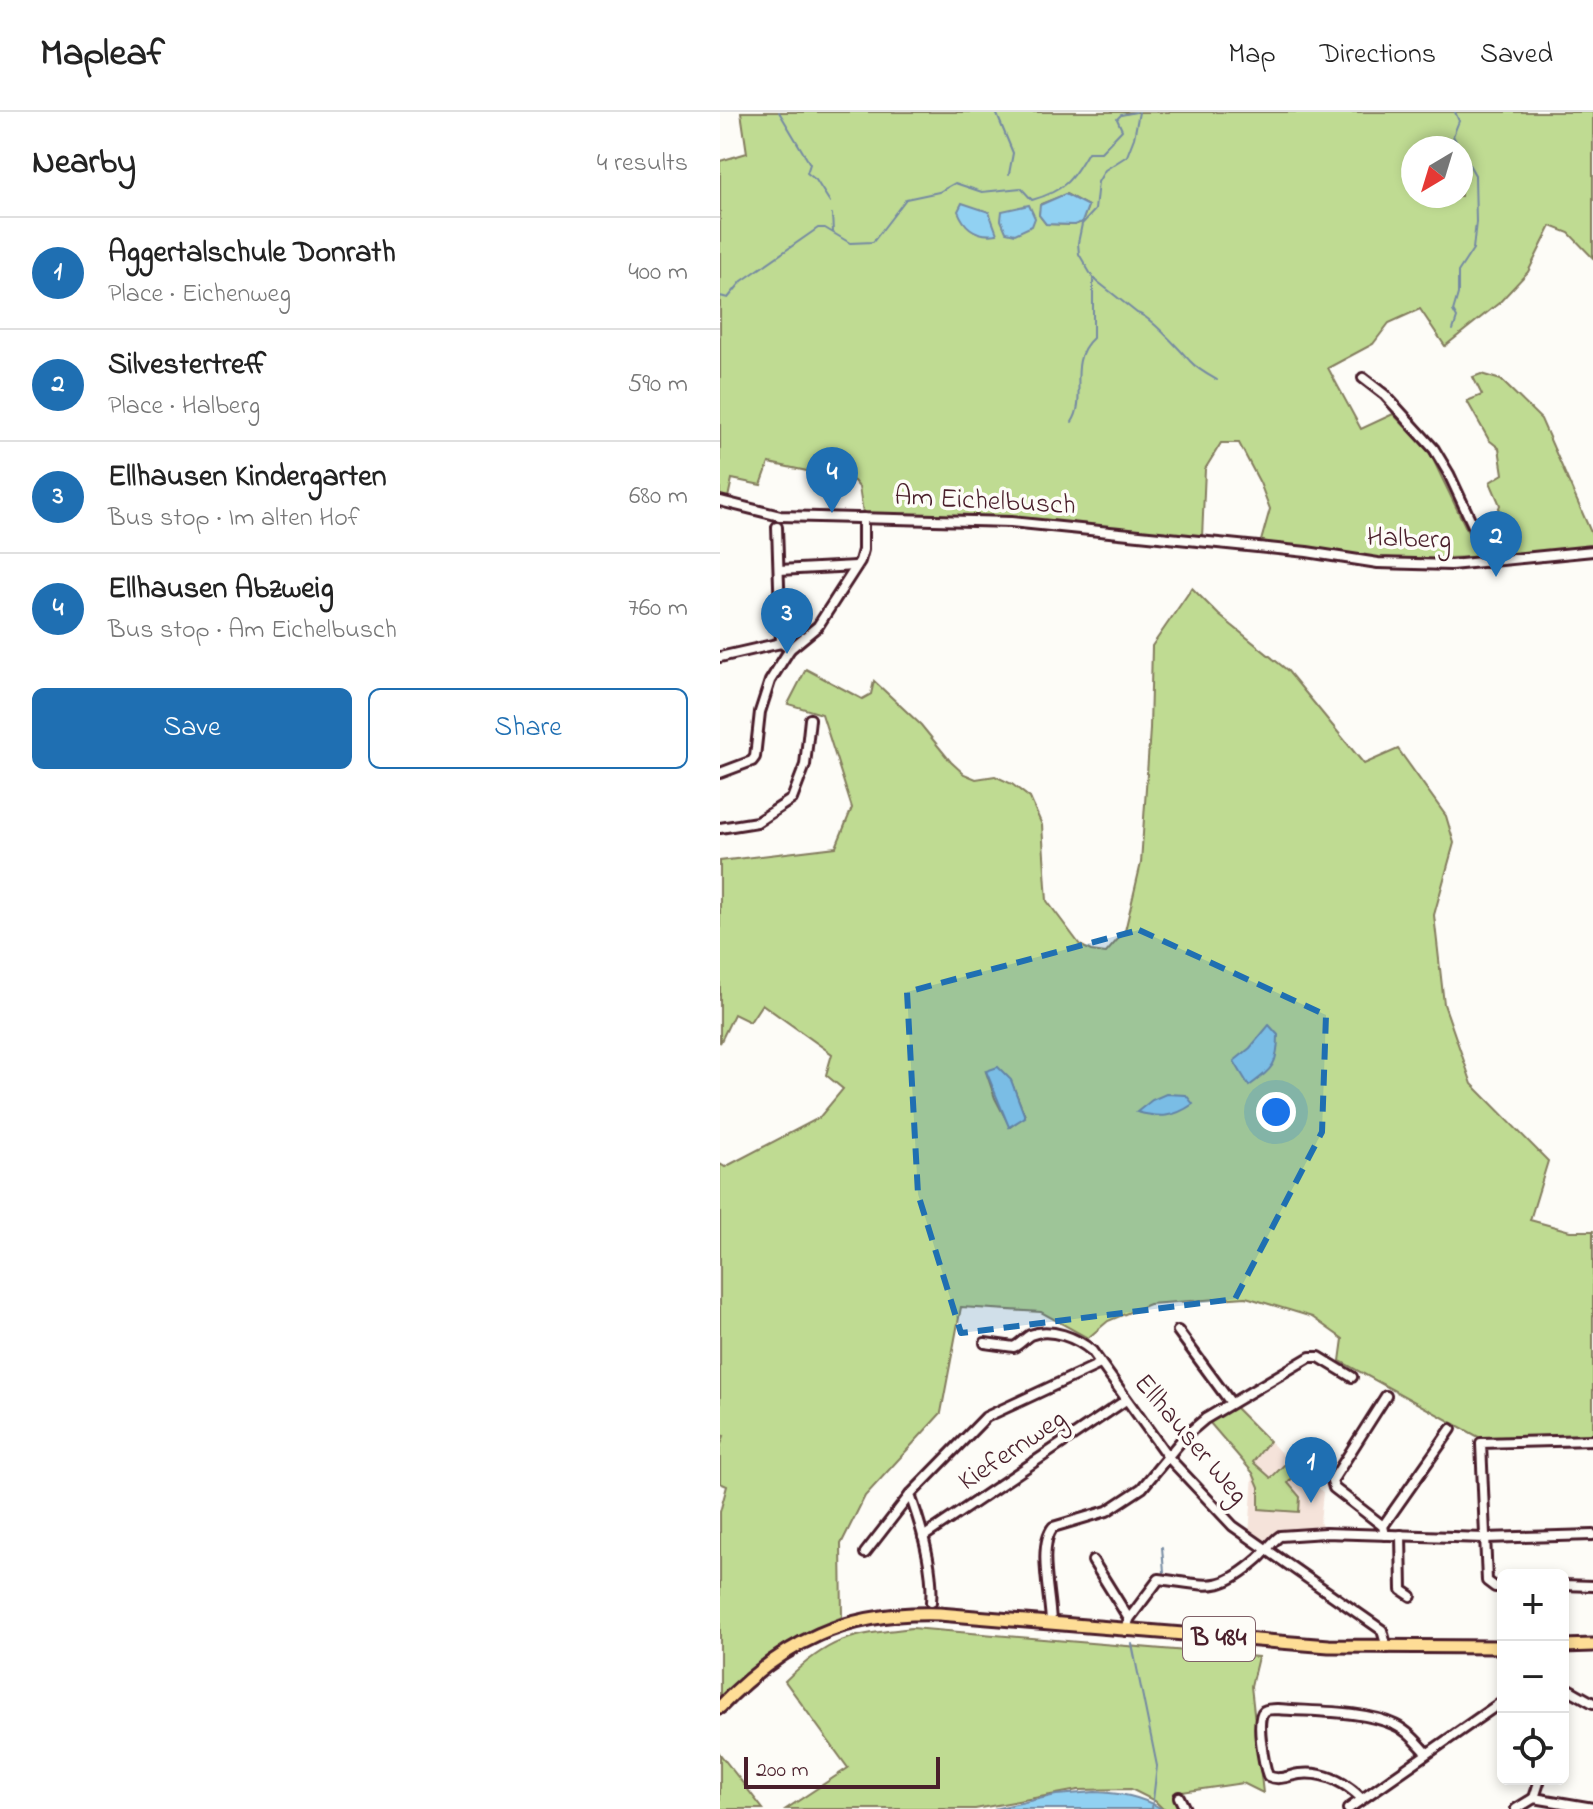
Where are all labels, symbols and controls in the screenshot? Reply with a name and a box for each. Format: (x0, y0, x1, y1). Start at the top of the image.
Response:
text: Mapleaf (40, 27, 165, 83)
text: Map (1228, 35, 1276, 76)
text: Directions (1320, 35, 1436, 76)
text: Saved (1480, 35, 1553, 76)
north arrow (1401, 136, 1473, 208)
text: Nearby (32, 139, 136, 189)
text: 4 results (597, 145, 688, 183)
text: Aggertalschule Donrath (108, 232, 396, 276)
text: 1 (54, 254, 62, 292)
text: 400 m (628, 254, 688, 292)
text: Place · Eichenweg (108, 276, 291, 314)
text: Silvestertreff (108, 344, 266, 388)
text: 2 (52, 366, 64, 404)
text: 590 m (627, 366, 688, 404)
text: Place · Halberg (108, 388, 260, 426)
pin: 4 (806, 447, 858, 513)
text: Ellhausen Kindergarten (108, 456, 386, 500)
street label: Am Eichelbusch (893, 477, 1077, 527)
text: 3 (53, 478, 63, 516)
text: 680 m (629, 478, 688, 516)
text: Bus stop · Im alten Hof (108, 500, 360, 538)
pin: 2 (1470, 511, 1522, 577)
street label: Halberg (1366, 518, 1452, 562)
text: Ellhausen Abzweig (108, 568, 334, 612)
pin: 3 (761, 588, 813, 654)
text: 4 (53, 590, 63, 628)
text: 760 m (628, 590, 688, 628)
text: Bus stop · Am Eichelbusch (108, 612, 397, 650)
button: Save (32, 688, 352, 769)
button: Share (368, 688, 688, 769)
your location (1256, 1092, 1296, 1132)
street label: Ellhauser Weg (1123, 1366, 1257, 1514)
street label: Kiefernweg (951, 1400, 1075, 1502)
pin: 1 (1285, 1437, 1337, 1503)
map controls (1497, 1569, 1569, 1785)
button: + (1497, 1569, 1569, 1641)
road number: B 484 (1183, 1617, 1255, 1661)
button: − (1497, 1641, 1569, 1713)
button: locate (1497, 1713, 1569, 1785)
scale bar (744, 1753, 940, 1789)
text: 200 m (756, 1755, 809, 1787)

